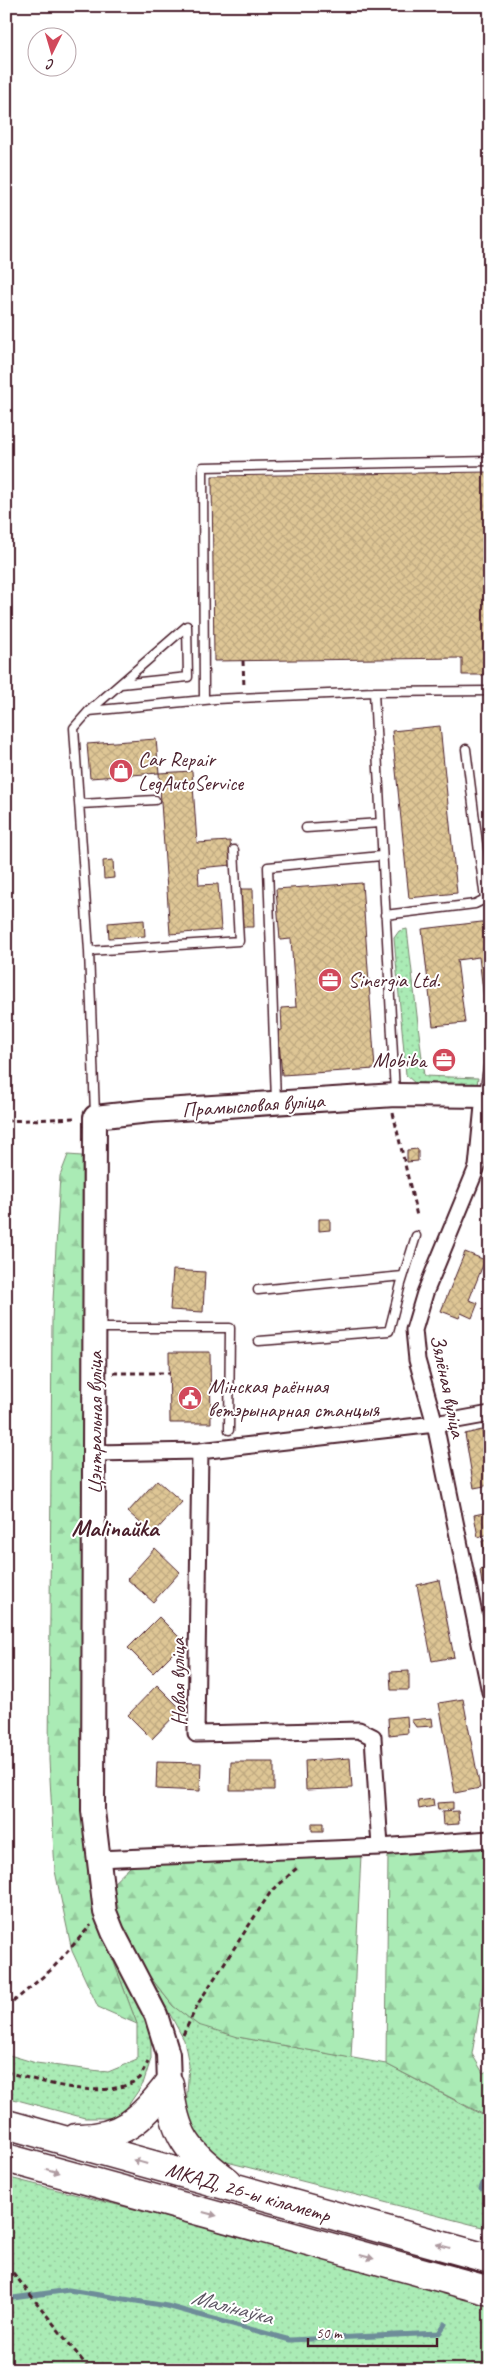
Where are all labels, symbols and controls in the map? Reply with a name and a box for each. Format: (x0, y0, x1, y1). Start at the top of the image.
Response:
north arrow (28, 28, 78, 78)
text: С (45, 55, 55, 73)
place label: Car Repair LegAutoService (138, 746, 244, 796)
shop icon: Car Repair LegAutoService (108, 758, 134, 784)
office icon: Sinergia Ltd. (317, 967, 343, 993)
place label: Sinergia Ltd. (348, 967, 441, 993)
place label: Mobiba (373, 1047, 428, 1073)
office icon: Mobiba (431, 1047, 457, 1073)
street label: Прамысловая вуліца (181, 1087, 327, 1123)
street label: Зялёная вуліца (424, 1332, 472, 1442)
street label: Цэнтральная вуліца (82, 1350, 108, 1495)
place label: Мінская раённая ветэрынарная станцыя (208, 1373, 381, 1423)
public building icon: Мінская раённая ветэрынарная станцыя (177, 1385, 203, 1411)
district label: Malinaŭka (72, 1513, 161, 1543)
street label: Новая вуліца (164, 1636, 192, 1726)
street label: МКАД, 26-ы кіламетр (163, 2156, 334, 2228)
one-way arrow (133, 2157, 148, 2165)
one-way arrow (46, 2168, 61, 2176)
one-way arrow (203, 2211, 218, 2219)
one-way arrow (435, 2242, 450, 2250)
one-way arrow (359, 2254, 374, 2262)
water label: Малінаўка (189, 2283, 278, 2332)
scale bar (308, 2316, 437, 2348)
text: 50 m (316, 2324, 343, 2343)

